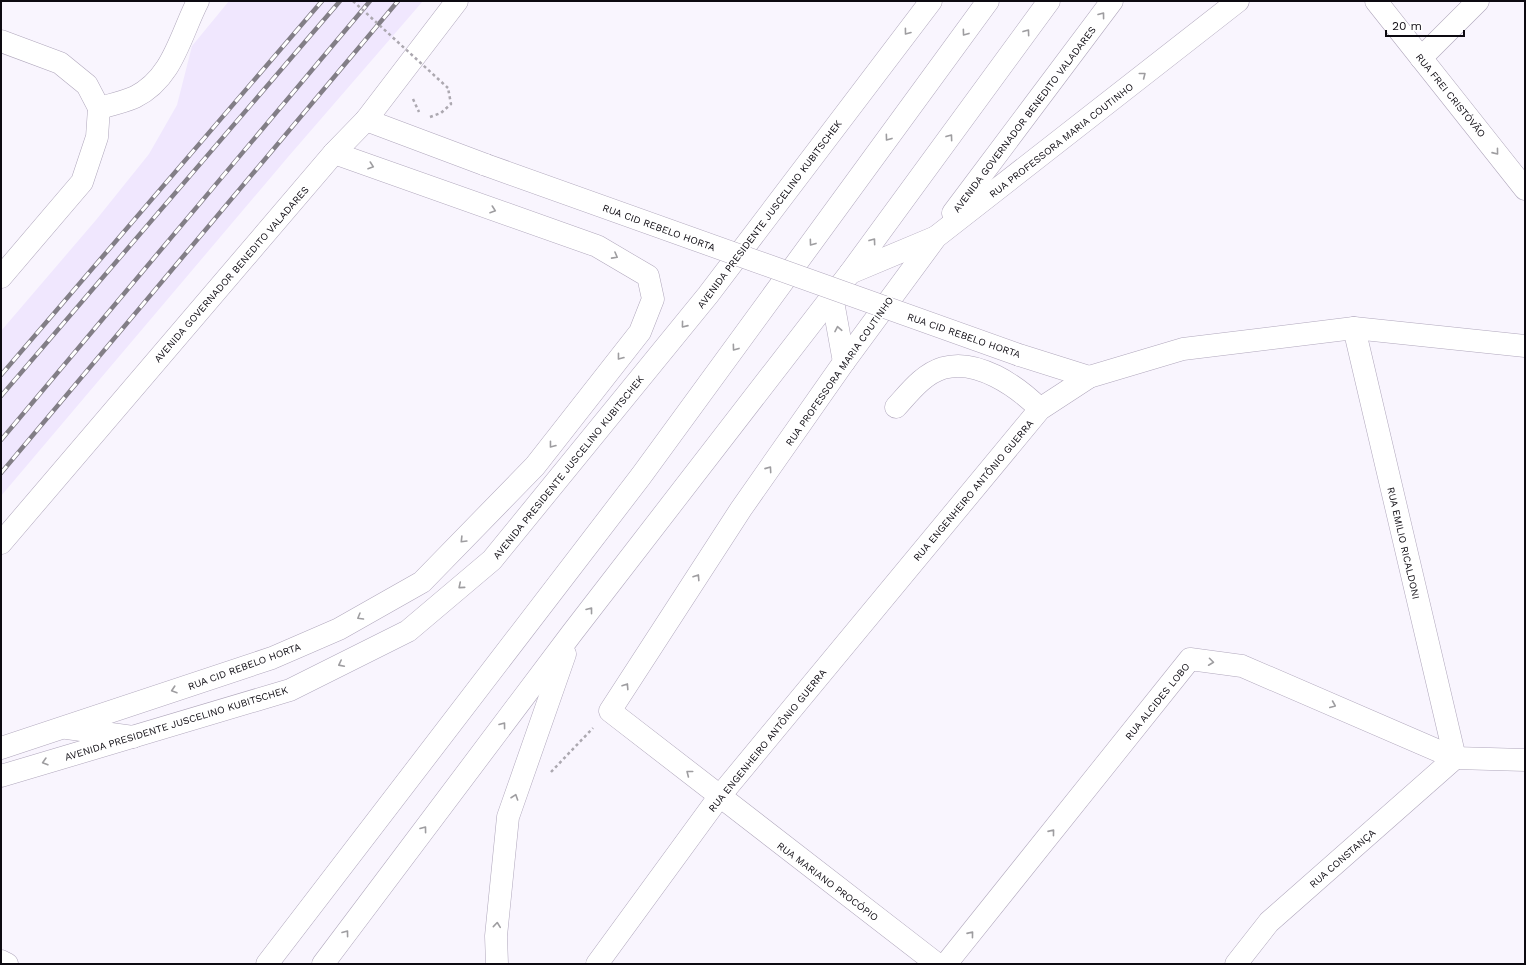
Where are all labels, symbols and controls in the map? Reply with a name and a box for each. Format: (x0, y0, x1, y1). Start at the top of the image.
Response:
one-way arrow (1097, 12, 1104, 19)
scale bar (1386, 12, 1464, 38)
text: 20 m (1392, 19, 1422, 33)
street label: AVENIDA GOVERNADOR BENEDITO VALADARES (951, 24, 1098, 214)
one-way arrow (905, 28, 912, 35)
one-way arrow (963, 28, 970, 35)
one-way arrow (1022, 29, 1029, 36)
street label: RUA FREI CRISTÓVÃO (1414, 51, 1488, 139)
one-way arrow (1139, 73, 1146, 80)
street label: RUA PROFESSORA MARIA COUTINHO (987, 81, 1135, 200)
street label: AVENIDA PRESIDENTE JUSCELINO KUBITSCHEK (695, 118, 844, 311)
one-way arrow (886, 133, 893, 140)
one-way arrow (945, 134, 952, 141)
one-way arrow (1492, 148, 1499, 155)
one-way arrow (367, 162, 374, 170)
street label: AVENIDA GOVERNADOR BENEDITO VALADARES (152, 184, 311, 365)
street label: RUA CID REBELO HORTA (601, 202, 717, 253)
one-way arrow (490, 205, 497, 213)
one-way arrow (809, 238, 816, 245)
one-way arrow (868, 239, 875, 246)
one-way arrow (610, 251, 618, 258)
street label: RUA PROFESSORA MARIA COUTINHO (783, 295, 895, 448)
street label: RUA CID REBELO HORTA (906, 311, 1022, 360)
one-way arrow (682, 320, 689, 327)
one-way arrow (834, 326, 843, 332)
one-way arrow (733, 343, 740, 350)
one-way arrow (618, 352, 625, 359)
street label: AVENIDA PRESIDENTE JUSCELINO KUBITSCHEK (491, 373, 646, 561)
street label: RUA ENGENHEIRO ANTÔNIO GUERRA (911, 417, 1036, 563)
one-way arrow (549, 441, 556, 448)
one-way arrow (764, 467, 771, 474)
street label: RUA EMILIO RICALDONI (1385, 486, 1422, 600)
one-way arrow (460, 535, 468, 543)
one-way arrow (692, 574, 700, 581)
one-way arrow (458, 582, 465, 589)
one-way arrow (585, 608, 592, 615)
one-way arrow (357, 613, 364, 620)
street label: RUA CID REBELO HORTA (186, 641, 302, 692)
one-way arrow (1208, 657, 1214, 666)
one-way arrow (337, 659, 345, 667)
street label: RUA ALCIDES LOBO (1123, 661, 1192, 742)
street label: RUA ENGENHEIRO ANTÔNIO GUERRA (706, 666, 829, 814)
one-way arrow (621, 683, 629, 690)
street label: AVENIDA PRESIDENTE JUSCELINO KUBITSCHEK (63, 684, 289, 763)
one-way arrow (171, 686, 178, 694)
one-way arrow (1328, 700, 1336, 708)
one-way arrow (498, 723, 505, 730)
one-way arrow (42, 757, 49, 766)
one-way arrow (686, 771, 693, 778)
one-way arrow (510, 793, 518, 800)
one-way arrow (420, 826, 427, 833)
street label: RUA CONSTANÇA (1307, 827, 1378, 890)
one-way arrow (1047, 829, 1054, 836)
street label: RUA MARIANO PROCÓPIO (775, 840, 880, 923)
one-way arrow (492, 922, 501, 928)
one-way arrow (341, 930, 348, 937)
one-way arrow (966, 931, 973, 938)

